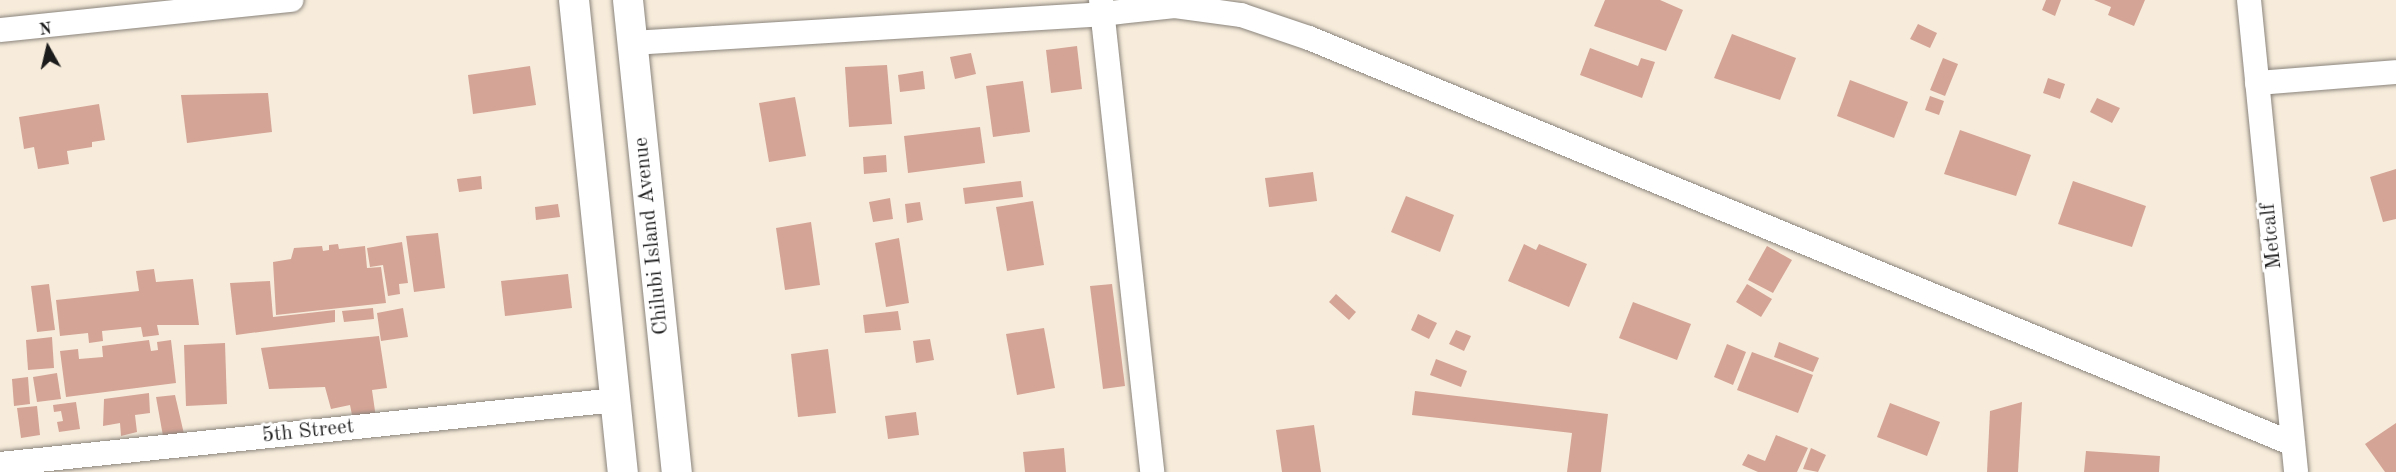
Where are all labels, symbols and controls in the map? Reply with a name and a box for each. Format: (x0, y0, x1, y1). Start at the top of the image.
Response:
north arrow (18, 18, 78, 78)
text: N (38, 21, 53, 39)
street label: Chilubi Island Avenue (629, 136, 675, 336)
street label: Metcalf (2256, 201, 2288, 271)
street label: 5th Street (261, 415, 355, 449)

